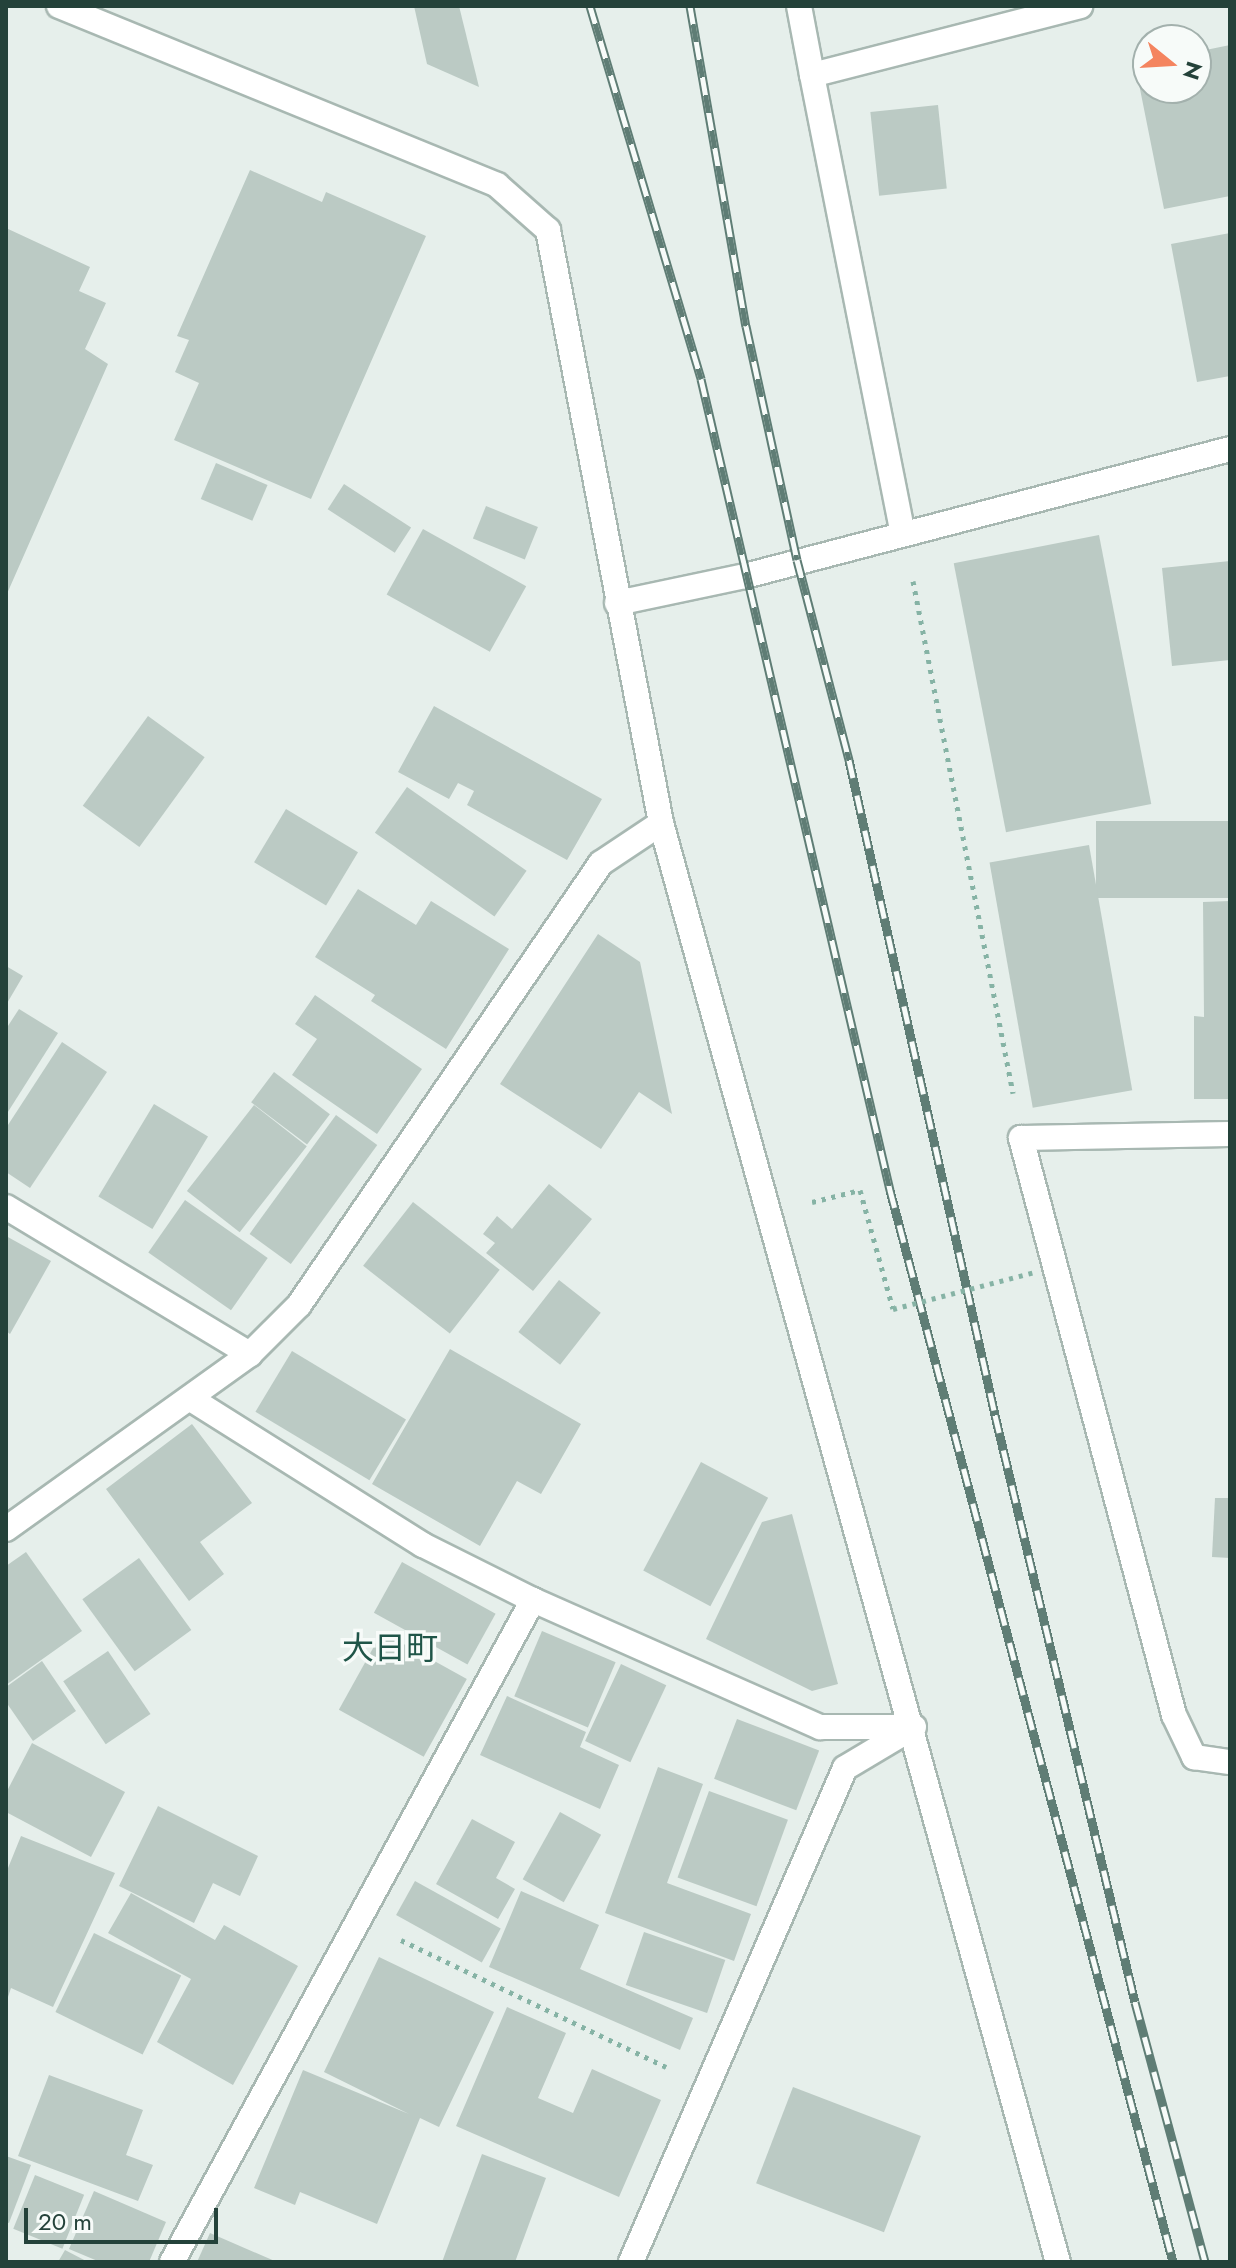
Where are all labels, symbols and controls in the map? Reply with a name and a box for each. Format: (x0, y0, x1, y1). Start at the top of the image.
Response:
north arrow (1132, 24, 1212, 104)
text: N (1175, 58, 1211, 84)
district label: 大日町 (342, 1629, 438, 1667)
scale bar (28, 2192, 222, 2242)
text: 20 m (38, 2204, 92, 2239)

